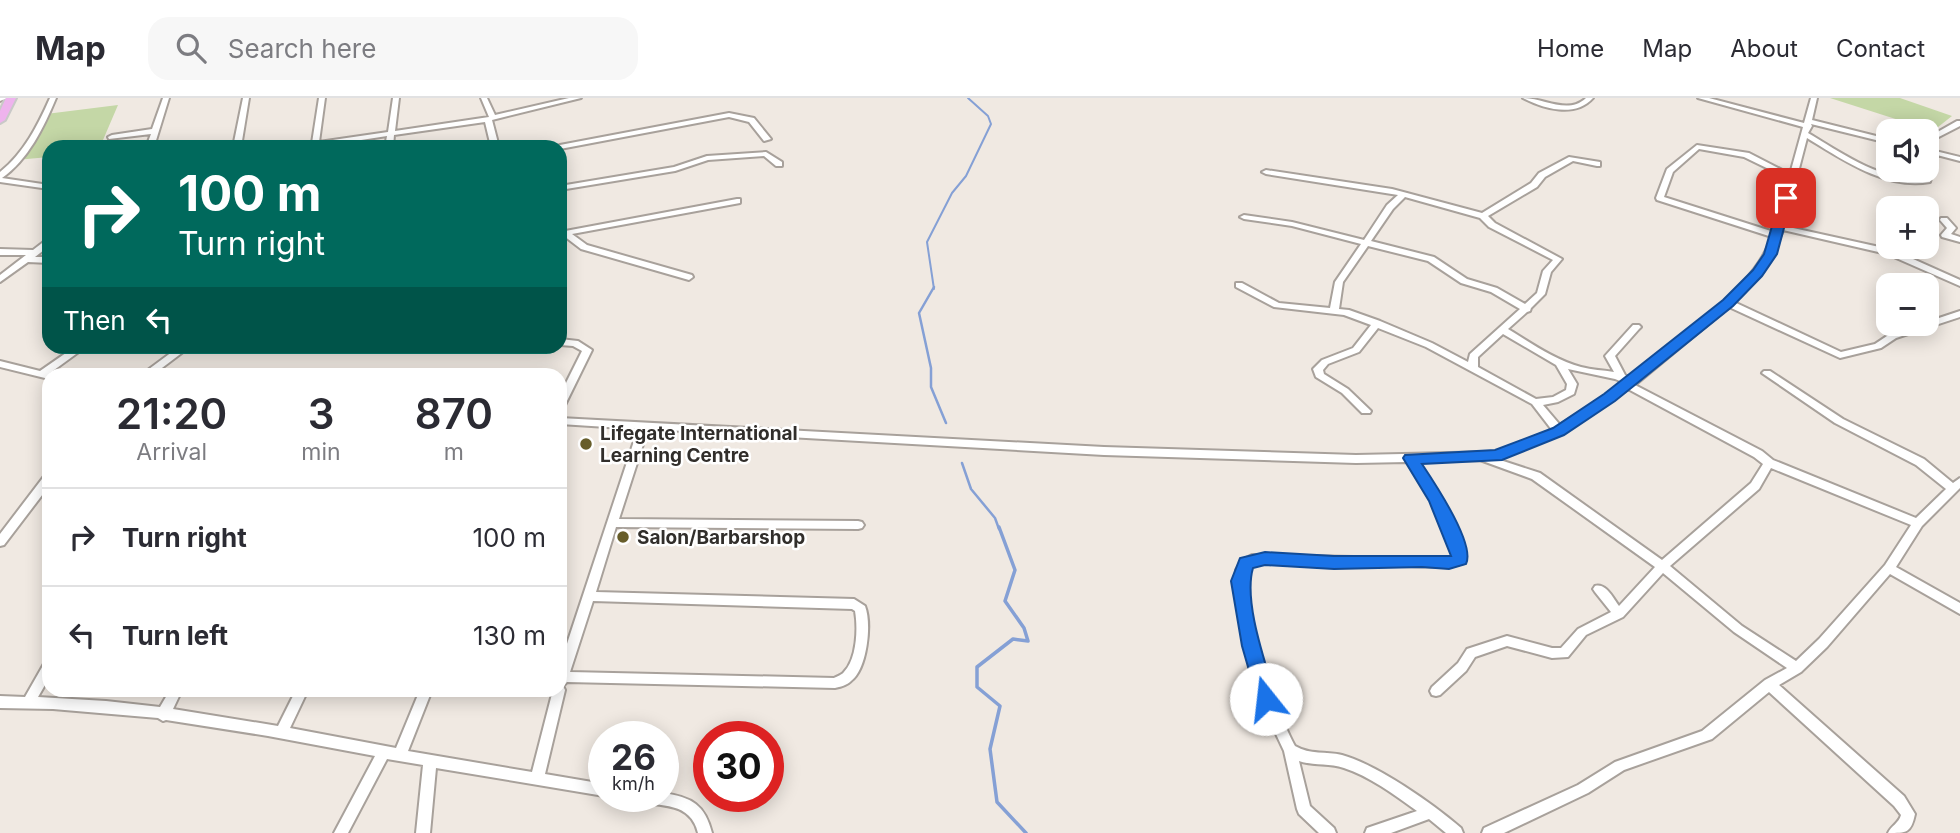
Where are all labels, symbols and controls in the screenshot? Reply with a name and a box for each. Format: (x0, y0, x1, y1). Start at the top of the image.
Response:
search box (148, 17, 638, 80)
text: Map (35, 28, 106, 68)
icon: search (172, 29, 210, 67)
text: Search here (228, 33, 376, 64)
text: Home (1537, 34, 1604, 63)
text: Map (1642, 34, 1692, 63)
text: About (1730, 34, 1798, 63)
text: Contact (1836, 34, 1925, 63)
map controls (1876, 119, 1939, 336)
button: sound (1876, 119, 1939, 182)
text: 100 m (178, 164, 322, 223)
icon: right (63, 168, 154, 259)
pin (1756, 168, 1816, 228)
icon: arrive (1767, 179, 1805, 217)
button: + (1876, 196, 1939, 259)
text: Turn right (178, 224, 325, 263)
button: − (1876, 273, 1939, 336)
icon: left (140, 301, 178, 339)
text: Then (63, 305, 126, 336)
text: 21:20 (116, 388, 227, 439)
text: 3 (308, 388, 334, 439)
text: 870 (415, 388, 493, 439)
place label: Lifegate International Learning Centre (600, 422, 798, 467)
marker: Lifegate International Learning Centre (578, 436, 594, 452)
text: Arrival (136, 438, 207, 466)
text: min (301, 438, 341, 466)
text: m (444, 438, 464, 466)
icon: right (63, 518, 101, 556)
text: Turn right (122, 522, 247, 553)
text: 100 m (473, 522, 546, 553)
place label: Salon/Barbarshop (637, 526, 805, 549)
marker: Salon/Barbarshop (615, 529, 631, 545)
icon: left (63, 616, 101, 654)
text: Turn left (122, 620, 228, 651)
text: 130 m (473, 620, 546, 651)
position arrow (1229, 662, 1303, 736)
speed limit sign: 30 (693, 721, 784, 812)
text: 26 (611, 736, 656, 778)
text: km/h (612, 773, 655, 794)

